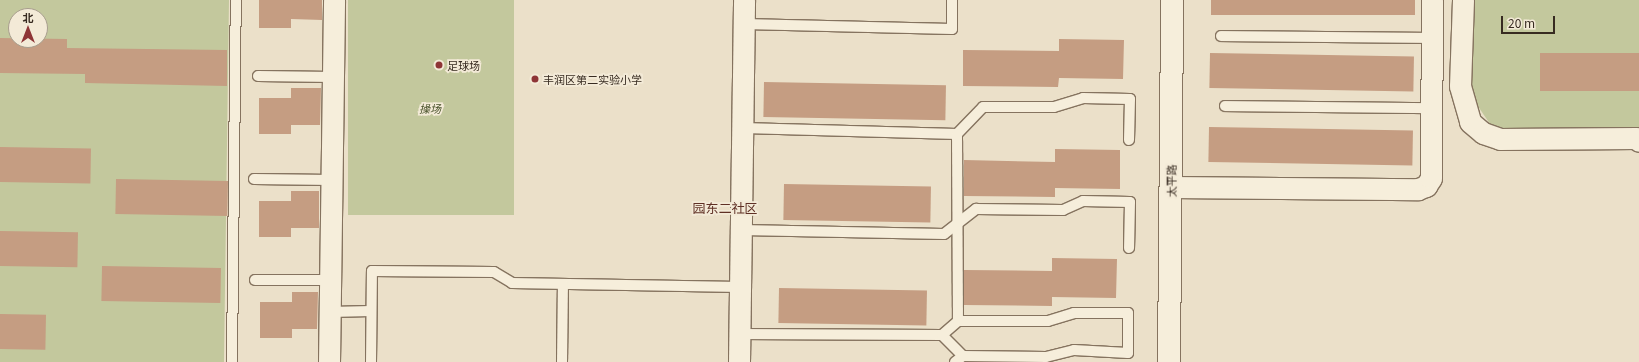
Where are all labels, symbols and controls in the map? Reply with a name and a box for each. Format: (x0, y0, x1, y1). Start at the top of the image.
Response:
north arrow (8, 8, 48, 48)
scale bar (1503, 8, 1557, 34)
text: 北 (23, 9, 34, 25)
text: 20 m (1508, 14, 1535, 31)
place label: 足球场 (447, 58, 480, 72)
marker: 足球场 (434, 60, 444, 70)
place label: 丰润区第二实验小学 (543, 72, 642, 86)
marker: 丰润区第二实验小学 (530, 74, 540, 84)
park label: 操场 (419, 101, 441, 115)
street label: 太平路 (1164, 165, 1178, 197)
district label: 园东二社区 (693, 200, 757, 216)

